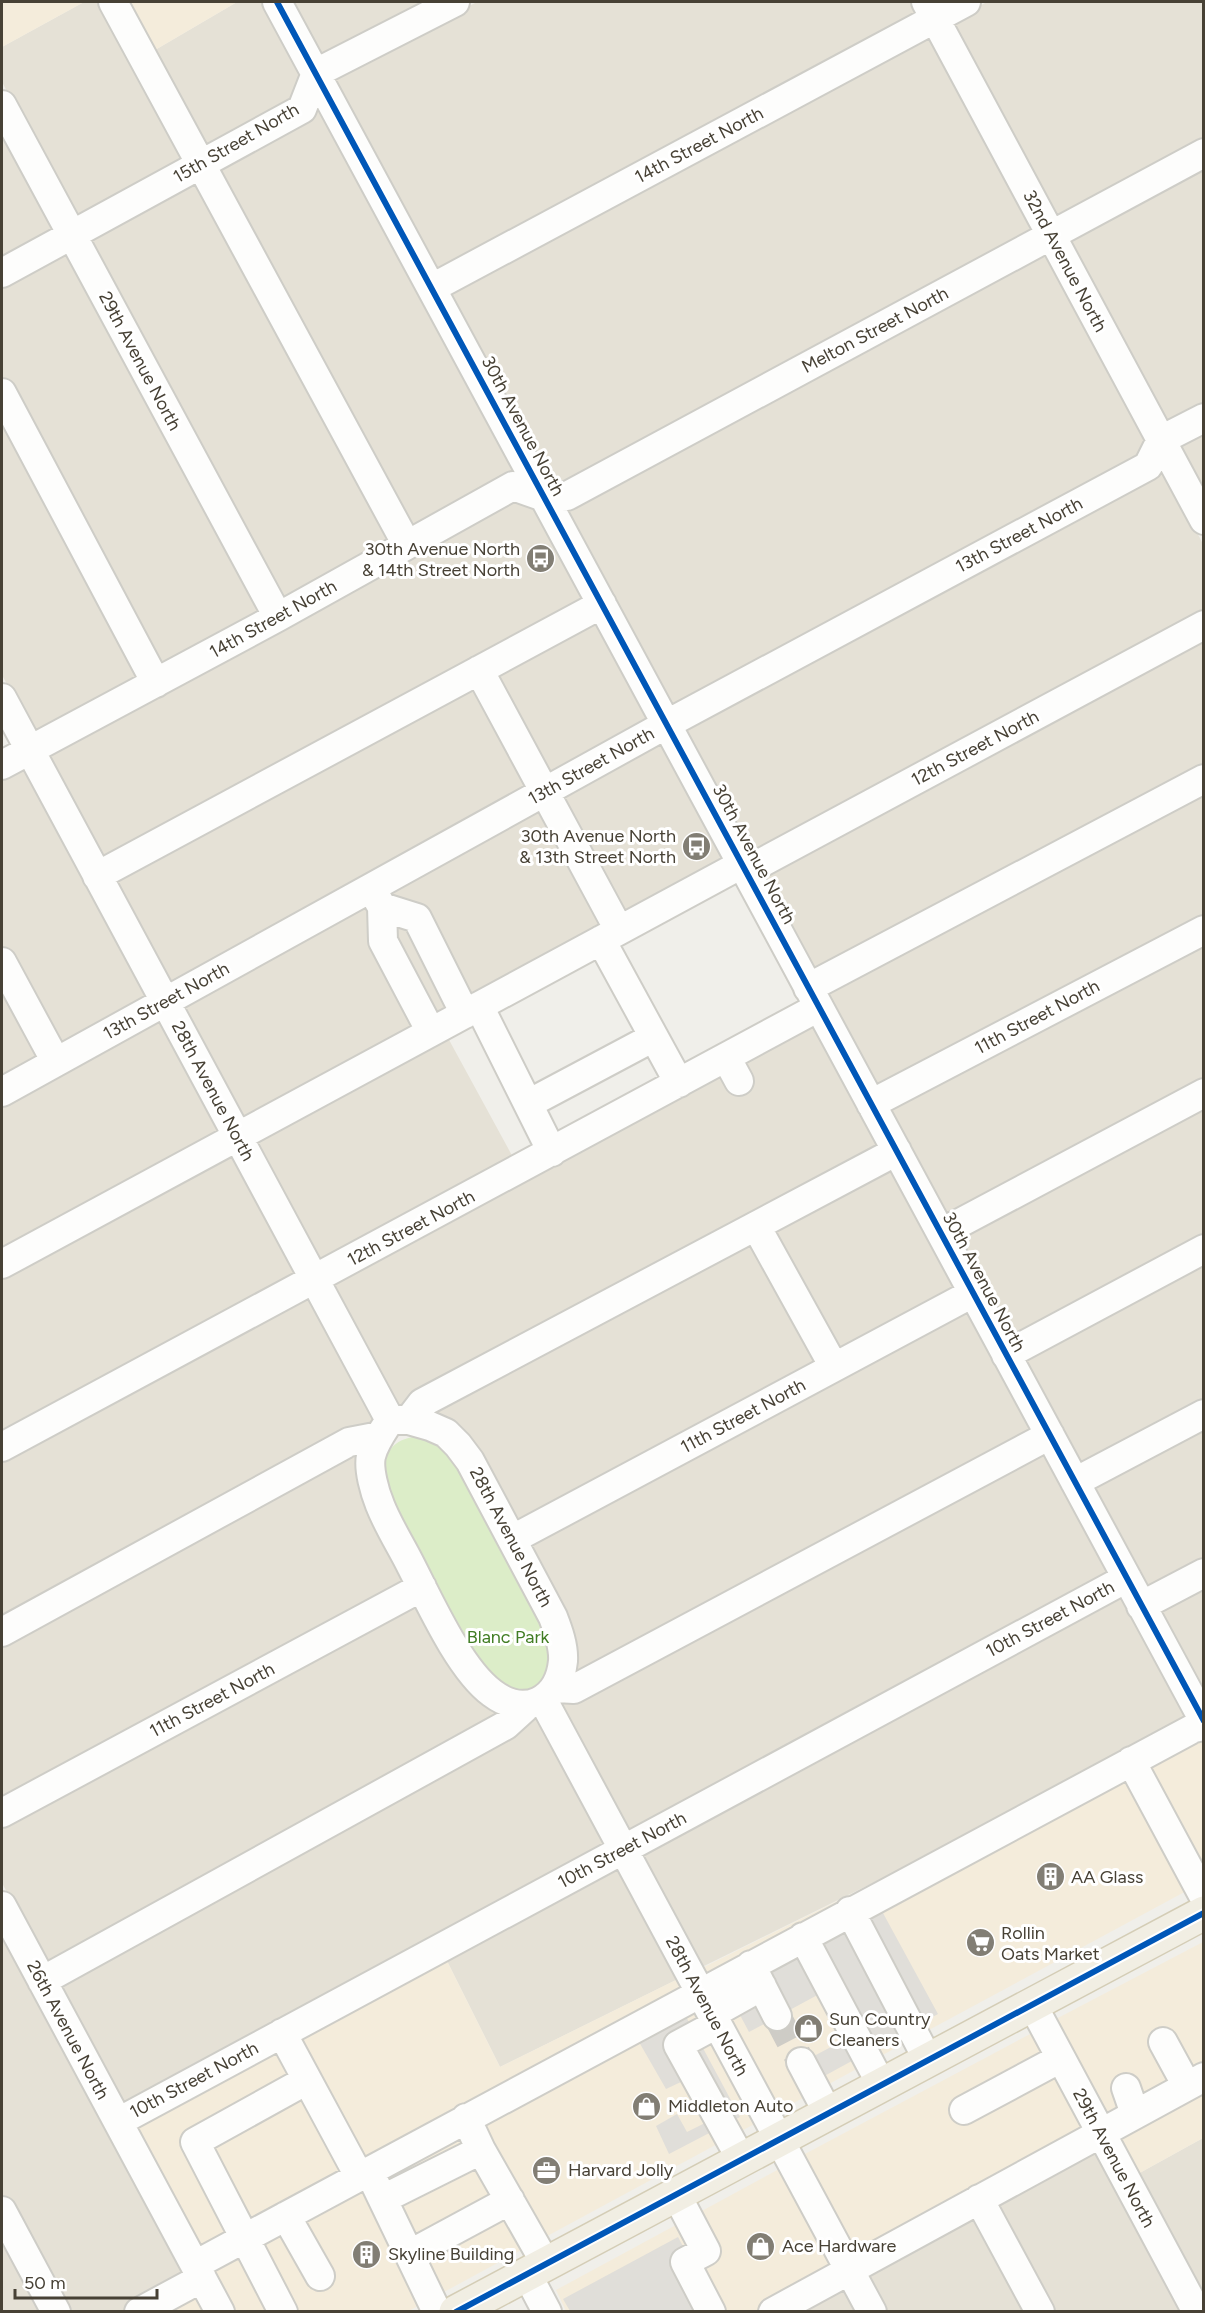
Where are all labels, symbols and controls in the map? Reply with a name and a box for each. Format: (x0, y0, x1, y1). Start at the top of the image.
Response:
street label: 15th Street North (169, 98, 303, 188)
street label: 14th Street North (631, 102, 767, 188)
street label: 32nd Avenue North (1018, 186, 1112, 336)
street label: Melton Street North (798, 282, 952, 378)
street label: 29th Avenue North (94, 288, 186, 434)
street label: 30th Avenue North (477, 352, 569, 500)
street label: 13th Street North (952, 492, 1086, 578)
place label: 30th Avenue North & 14th Street North (362, 538, 520, 581)
bus stop icon: 30th Avenue North & 14th Street North (525, 543, 557, 575)
street label: 14th Street North (206, 575, 340, 663)
street label: 12th Street North (908, 705, 1042, 791)
street label: 13th Street North (524, 722, 658, 810)
street label: 30th Avenue North (708, 780, 800, 928)
place label: 30th Avenue North & 13th Street North (519, 825, 676, 868)
bus stop icon: 30th Avenue North & 13th Street North (681, 830, 713, 862)
street label: 13th Street North (99, 957, 233, 1045)
street label: 11th Street North (971, 975, 1103, 1059)
street label: 28th Avenue North (167, 1017, 259, 1165)
street label: 12th Street North (344, 1185, 478, 1271)
street label: 30th Avenue North (938, 1208, 1030, 1356)
street label: 11th Street North (677, 1374, 809, 1458)
street label: 28th Avenue North (465, 1463, 557, 1611)
street label: 10th Street North (982, 1576, 1118, 1662)
park label: Blanc Park (467, 1626, 550, 1648)
street label: 11th Street North (146, 1658, 278, 1742)
street label: 10th Street North (554, 1807, 690, 1893)
building icon: AA Glass (1034, 1861, 1066, 1893)
place label: AA Glass (1071, 1866, 1143, 1888)
place label: Rollin Oats Market (1001, 1922, 1100, 1965)
supermarket icon: Rollin Oats Market (964, 1927, 996, 1959)
street label: 28th Avenue North (661, 1932, 753, 2080)
street label: 26th Avenue North (22, 1957, 114, 2103)
place label: Sun Country Cleaners (829, 2008, 931, 2051)
shop icon: Sun Country Cleaners (792, 2013, 824, 2045)
street label: 10th Street North (126, 2037, 262, 2123)
street label: 29th Avenue North (1068, 2085, 1160, 2231)
shop icon: Middleton Auto (631, 2090, 663, 2122)
place label: Middleton Auto (668, 2095, 793, 2117)
office icon: Harvard Jolly (531, 2154, 563, 2186)
place label: Harvard Jolly (568, 2159, 674, 2181)
shop icon: Ace Hardware (745, 2230, 777, 2262)
place label: Ace Hardware (782, 2235, 897, 2257)
building icon: Skyline Building (351, 2238, 383, 2270)
place label: Skyline Building (388, 2243, 514, 2265)
scale bar (15, 2262, 158, 2300)
text: 50 m (24, 2272, 66, 2294)

